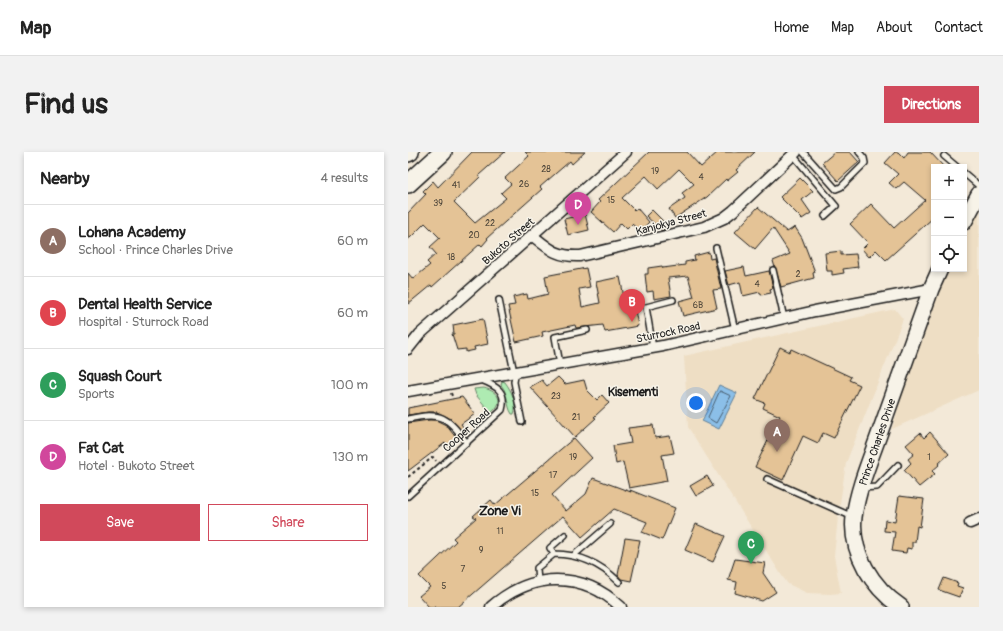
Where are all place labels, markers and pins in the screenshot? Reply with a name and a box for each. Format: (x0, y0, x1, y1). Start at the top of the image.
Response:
pin: D (565, 192, 591, 225)
pin: B (619, 289, 645, 322)
pin: A (764, 419, 790, 452)
pin: C (738, 531, 764, 564)

